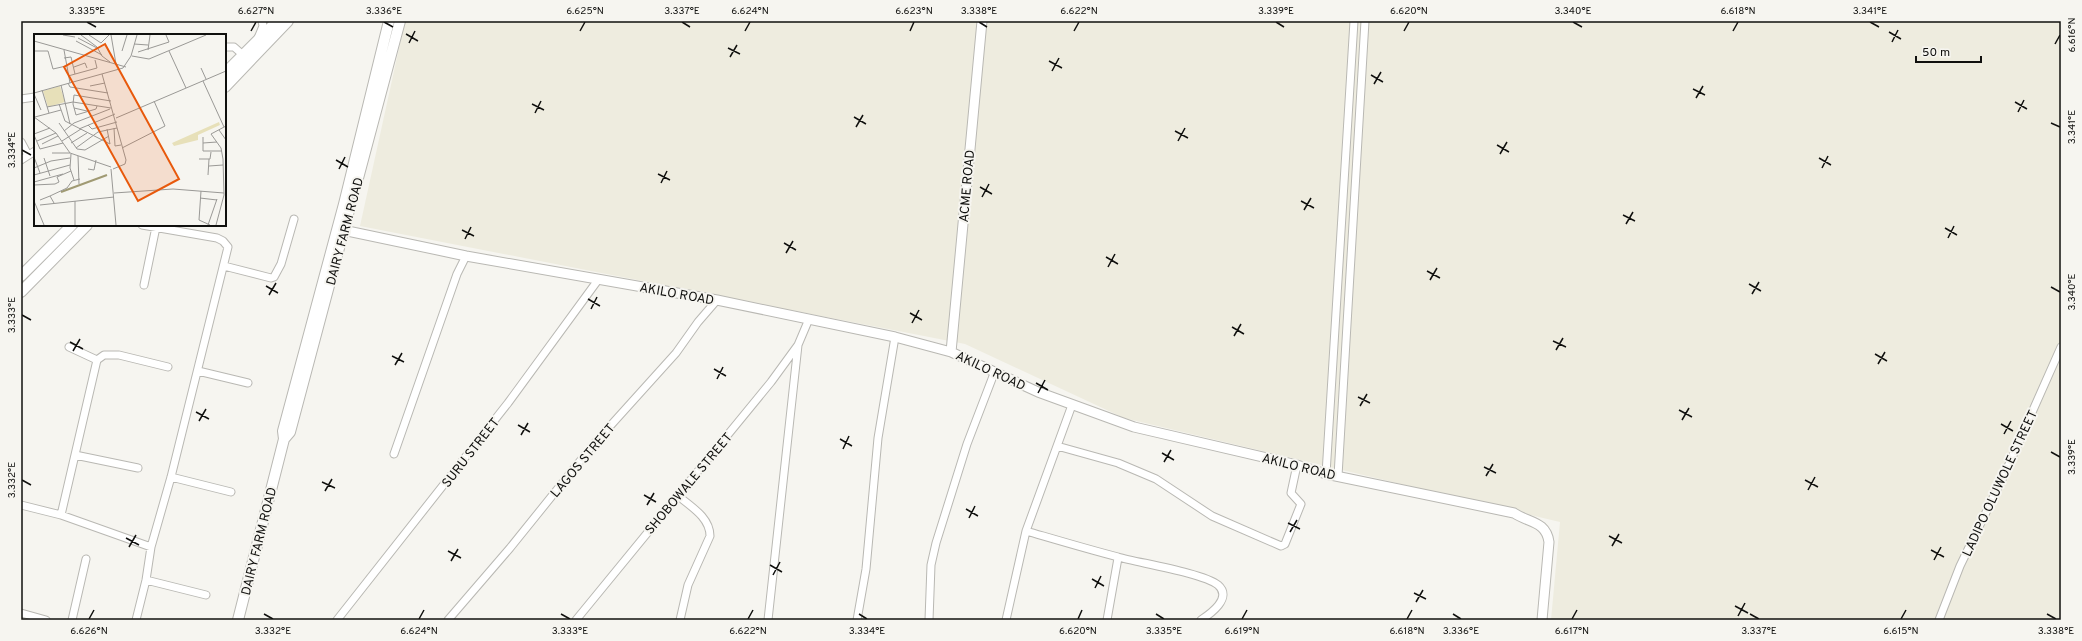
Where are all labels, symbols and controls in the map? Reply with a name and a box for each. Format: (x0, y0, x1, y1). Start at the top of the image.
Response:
text: 3.335°E (69, 5, 105, 18)
text: 6.627°N (238, 5, 274, 18)
text: 3.336°E (366, 5, 402, 18)
text: 6.625°N (566, 5, 604, 18)
text: 3.337°E (664, 5, 700, 18)
text: 6.624°N (731, 5, 769, 18)
text: 6.623°N (895, 5, 933, 18)
text: 3.338°E (961, 5, 997, 18)
text: 6.622°N (1060, 5, 1098, 18)
text: 3.339°E (1258, 5, 1294, 18)
text: 6.620°N (1390, 5, 1428, 18)
text: 3.340°E (1555, 5, 1591, 18)
text: 6.618°N (1720, 5, 1756, 18)
text: 3.341°E (1853, 5, 1887, 18)
text: 6.616°N (2066, 17, 2079, 53)
inset map (34, 34, 226, 226)
scale bar (1916, 38, 1981, 64)
text: 50 m (1922, 45, 1950, 61)
text: 3.341°E (2066, 110, 2079, 144)
text: 3.334°E (6, 132, 19, 168)
street label: ACME ROAD (957, 149, 979, 223)
street label: DAIRY FARM ROAD (324, 176, 368, 287)
text: 3.340°E (2066, 274, 2079, 310)
street label: AKILO ROAD (638, 281, 715, 309)
text: 3.333°E (6, 297, 19, 333)
street label: AKILO ROAD (953, 349, 1028, 395)
street label: LADIPO OLUWOLE STREET (1960, 408, 2042, 560)
street label: SURU STREET (439, 415, 504, 491)
street label: LAGOS STREET (548, 421, 619, 502)
street label: SHOBOWALE STREET (642, 430, 737, 538)
text: 3.339°E (2066, 439, 2079, 475)
street label: AKILO ROAD (1260, 451, 1337, 485)
text: 3.332°E (6, 462, 19, 498)
street label: DAIRY FARM ROAD (239, 486, 281, 597)
text: 6.626°N (70, 625, 108, 638)
text: 3.332°E (255, 625, 291, 638)
text: 6.624°N (400, 625, 438, 638)
text: 3.333°E (552, 625, 588, 638)
text: 6.622°N (729, 625, 767, 638)
text: 3.334°E (849, 625, 885, 638)
text: 6.620°N (1059, 625, 1097, 638)
text: 3.335°E (1146, 625, 1182, 638)
text: 6.619°N (1224, 625, 1260, 638)
text: 6.618°N (1389, 625, 1425, 638)
text: 3.336°E (1443, 625, 1479, 638)
text: 6.617°N (1555, 625, 1589, 638)
text: 3.337°E (1741, 625, 1777, 638)
text: 6.615°N (1883, 625, 1919, 638)
text: 3.338°E (2038, 625, 2074, 638)

